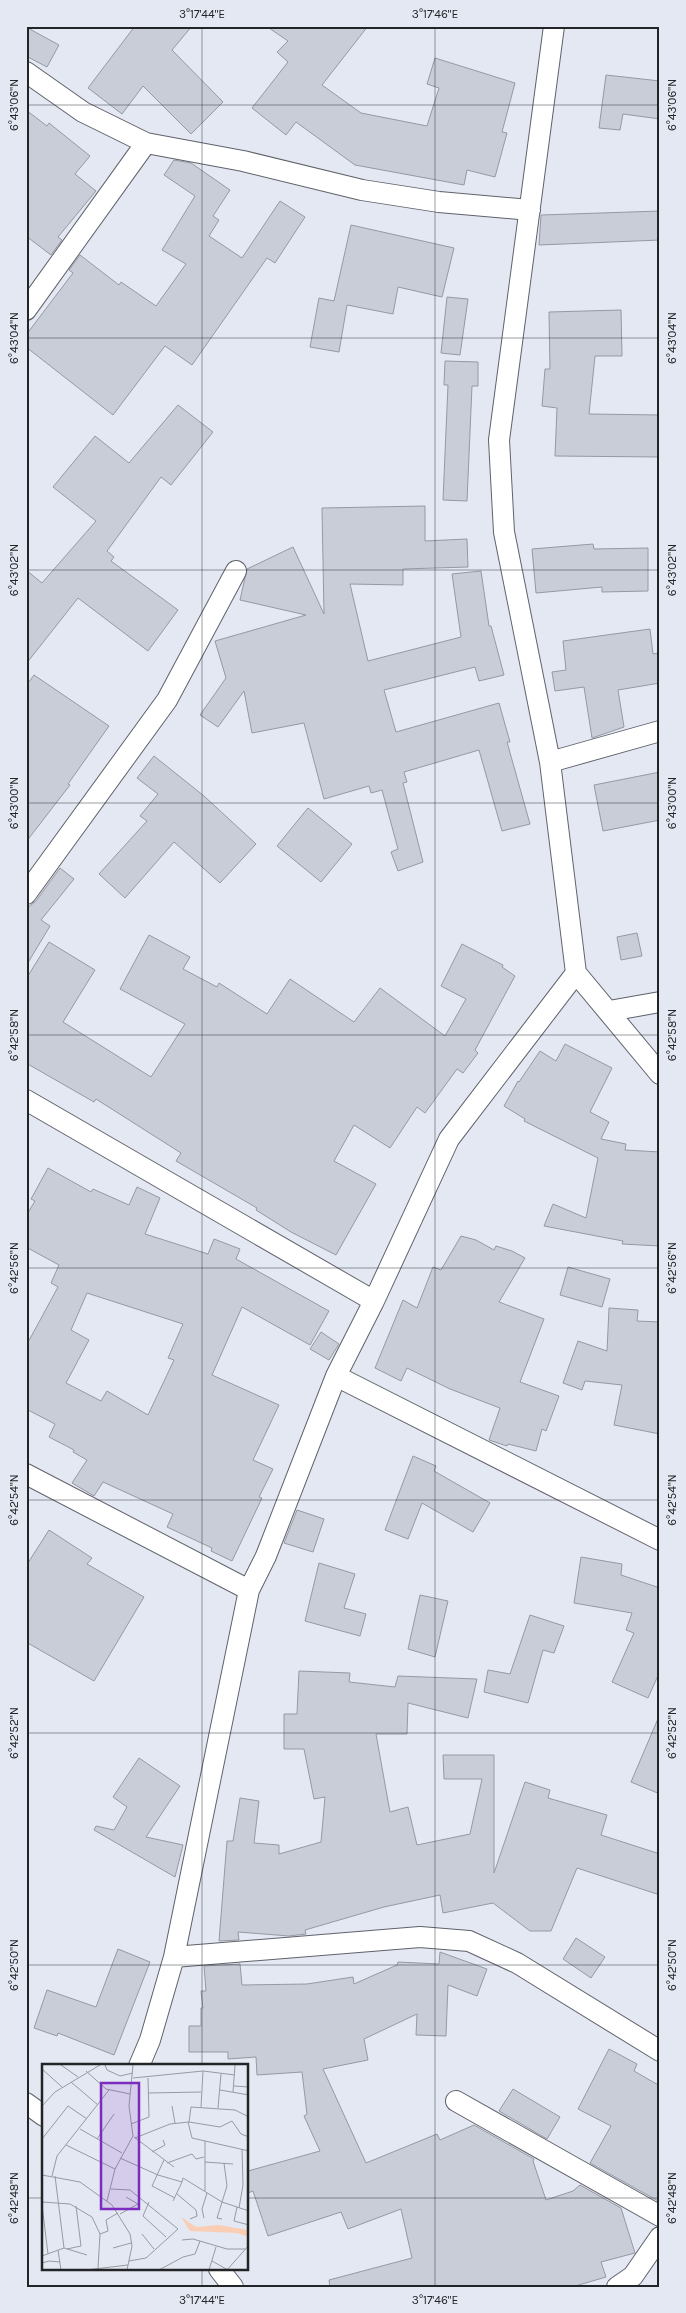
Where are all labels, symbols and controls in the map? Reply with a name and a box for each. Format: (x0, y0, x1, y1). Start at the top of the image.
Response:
text: 3°17'44"E (179, 7, 225, 21)
text: 3°17'46"E (412, 7, 458, 21)
text: 6°43'06"N (7, 79, 21, 131)
text: 6°43'06"N (665, 79, 679, 131)
text: 6°43'04"N (7, 312, 21, 364)
text: 6°43'04"N (665, 312, 679, 364)
text: 6°43'02"N (7, 544, 21, 596)
text: 6°43'02"N (665, 544, 679, 596)
text: 6°43'00"N (7, 777, 21, 829)
text: 6°43'00"N (665, 777, 679, 829)
text: 6°42'58"N (7, 1009, 21, 1061)
text: 6°42'58"N (665, 1009, 679, 1061)
text: 6°42'56"N (7, 1242, 21, 1294)
text: 6°42'56"N (665, 1242, 679, 1294)
text: 6°42'54"N (7, 1474, 21, 1526)
text: 6°42'54"N (665, 1474, 679, 1526)
text: 6°42'52"N (7, 1707, 21, 1759)
text: 6°42'52"N (665, 1707, 679, 1759)
text: 6°42'50"N (7, 1939, 21, 1991)
text: 6°42'50"N (665, 1939, 679, 1991)
inset map (42, 2064, 249, 2270)
text: 6°42'48"N (7, 2172, 21, 2224)
text: 6°42'48"N (665, 2172, 679, 2224)
text: 3°17'44"E (179, 2293, 225, 2307)
text: 3°17'46"E (412, 2293, 458, 2307)

